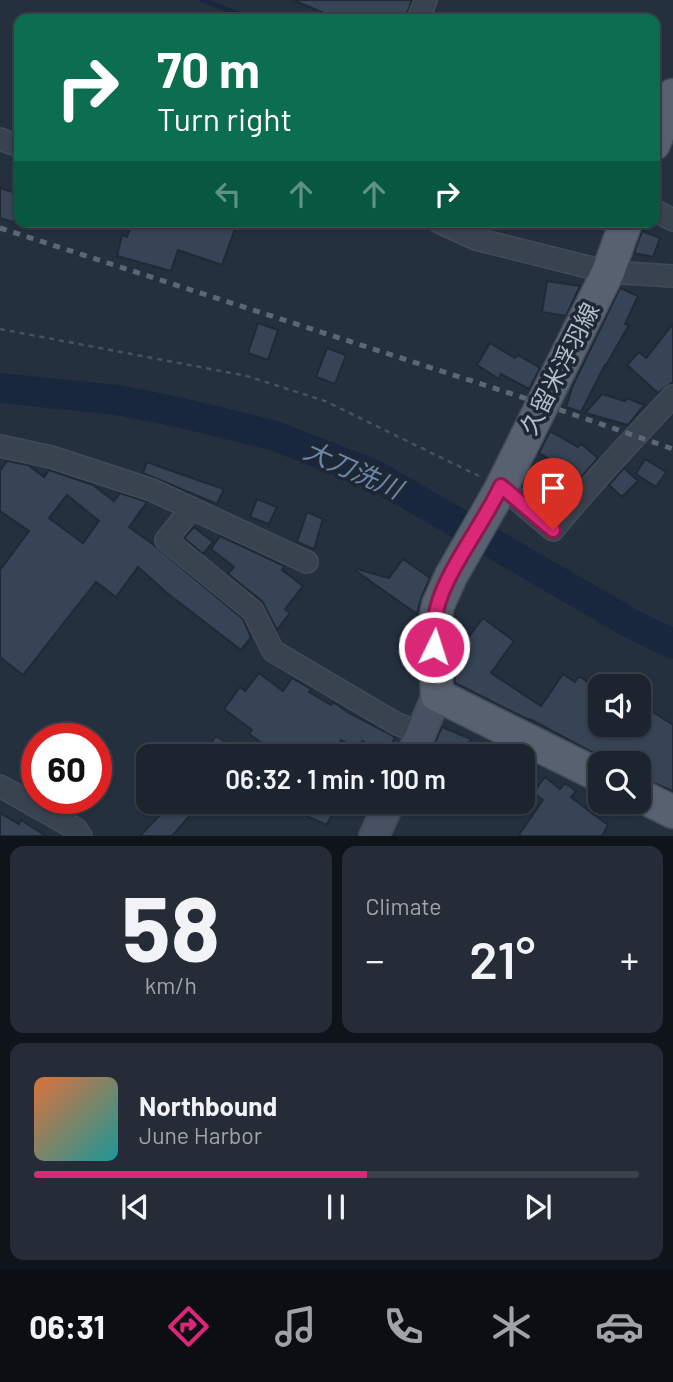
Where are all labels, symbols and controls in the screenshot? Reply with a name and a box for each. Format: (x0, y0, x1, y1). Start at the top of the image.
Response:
text: 70 m (157, 39, 260, 98)
icon: right (42, 42, 133, 133)
text: Turn right (157, 99, 292, 137)
icon: left (209, 175, 247, 213)
icon: ahead (282, 175, 320, 213)
icon: ahead (355, 175, 393, 213)
icon: right (428, 175, 466, 213)
street label: 久留米浮羽線 (513, 298, 604, 439)
water label: 大刀洗川 (300, 433, 410, 505)
pin (523, 458, 583, 530)
icon: arrive (534, 469, 572, 507)
position arrow (397, 610, 471, 684)
map controls (588, 674, 651, 814)
button: sound (588, 674, 651, 737)
speed limit sign: 60 (21, 723, 112, 814)
button: search (588, 751, 651, 814)
text: 06:32 · 1 min · 100 m (225, 763, 446, 794)
text: 58 (122, 871, 220, 980)
text: Climate (366, 892, 442, 920)
text: 21° (469, 927, 535, 989)
text: − (366, 936, 385, 982)
text: + (620, 936, 639, 982)
text: km/h (145, 971, 197, 999)
text: Northbound (139, 1090, 277, 1121)
text: June Harbor (139, 1121, 262, 1149)
icon: previous (116, 1188, 154, 1226)
icon: pause (317, 1188, 355, 1226)
icon: next (519, 1188, 557, 1226)
icon: directions (164, 1302, 213, 1351)
icon: music (271, 1302, 320, 1351)
icon: phone (379, 1302, 428, 1351)
icon: climate (487, 1302, 536, 1351)
icon: car (595, 1302, 644, 1351)
text: 06:31 (29, 1307, 105, 1345)

